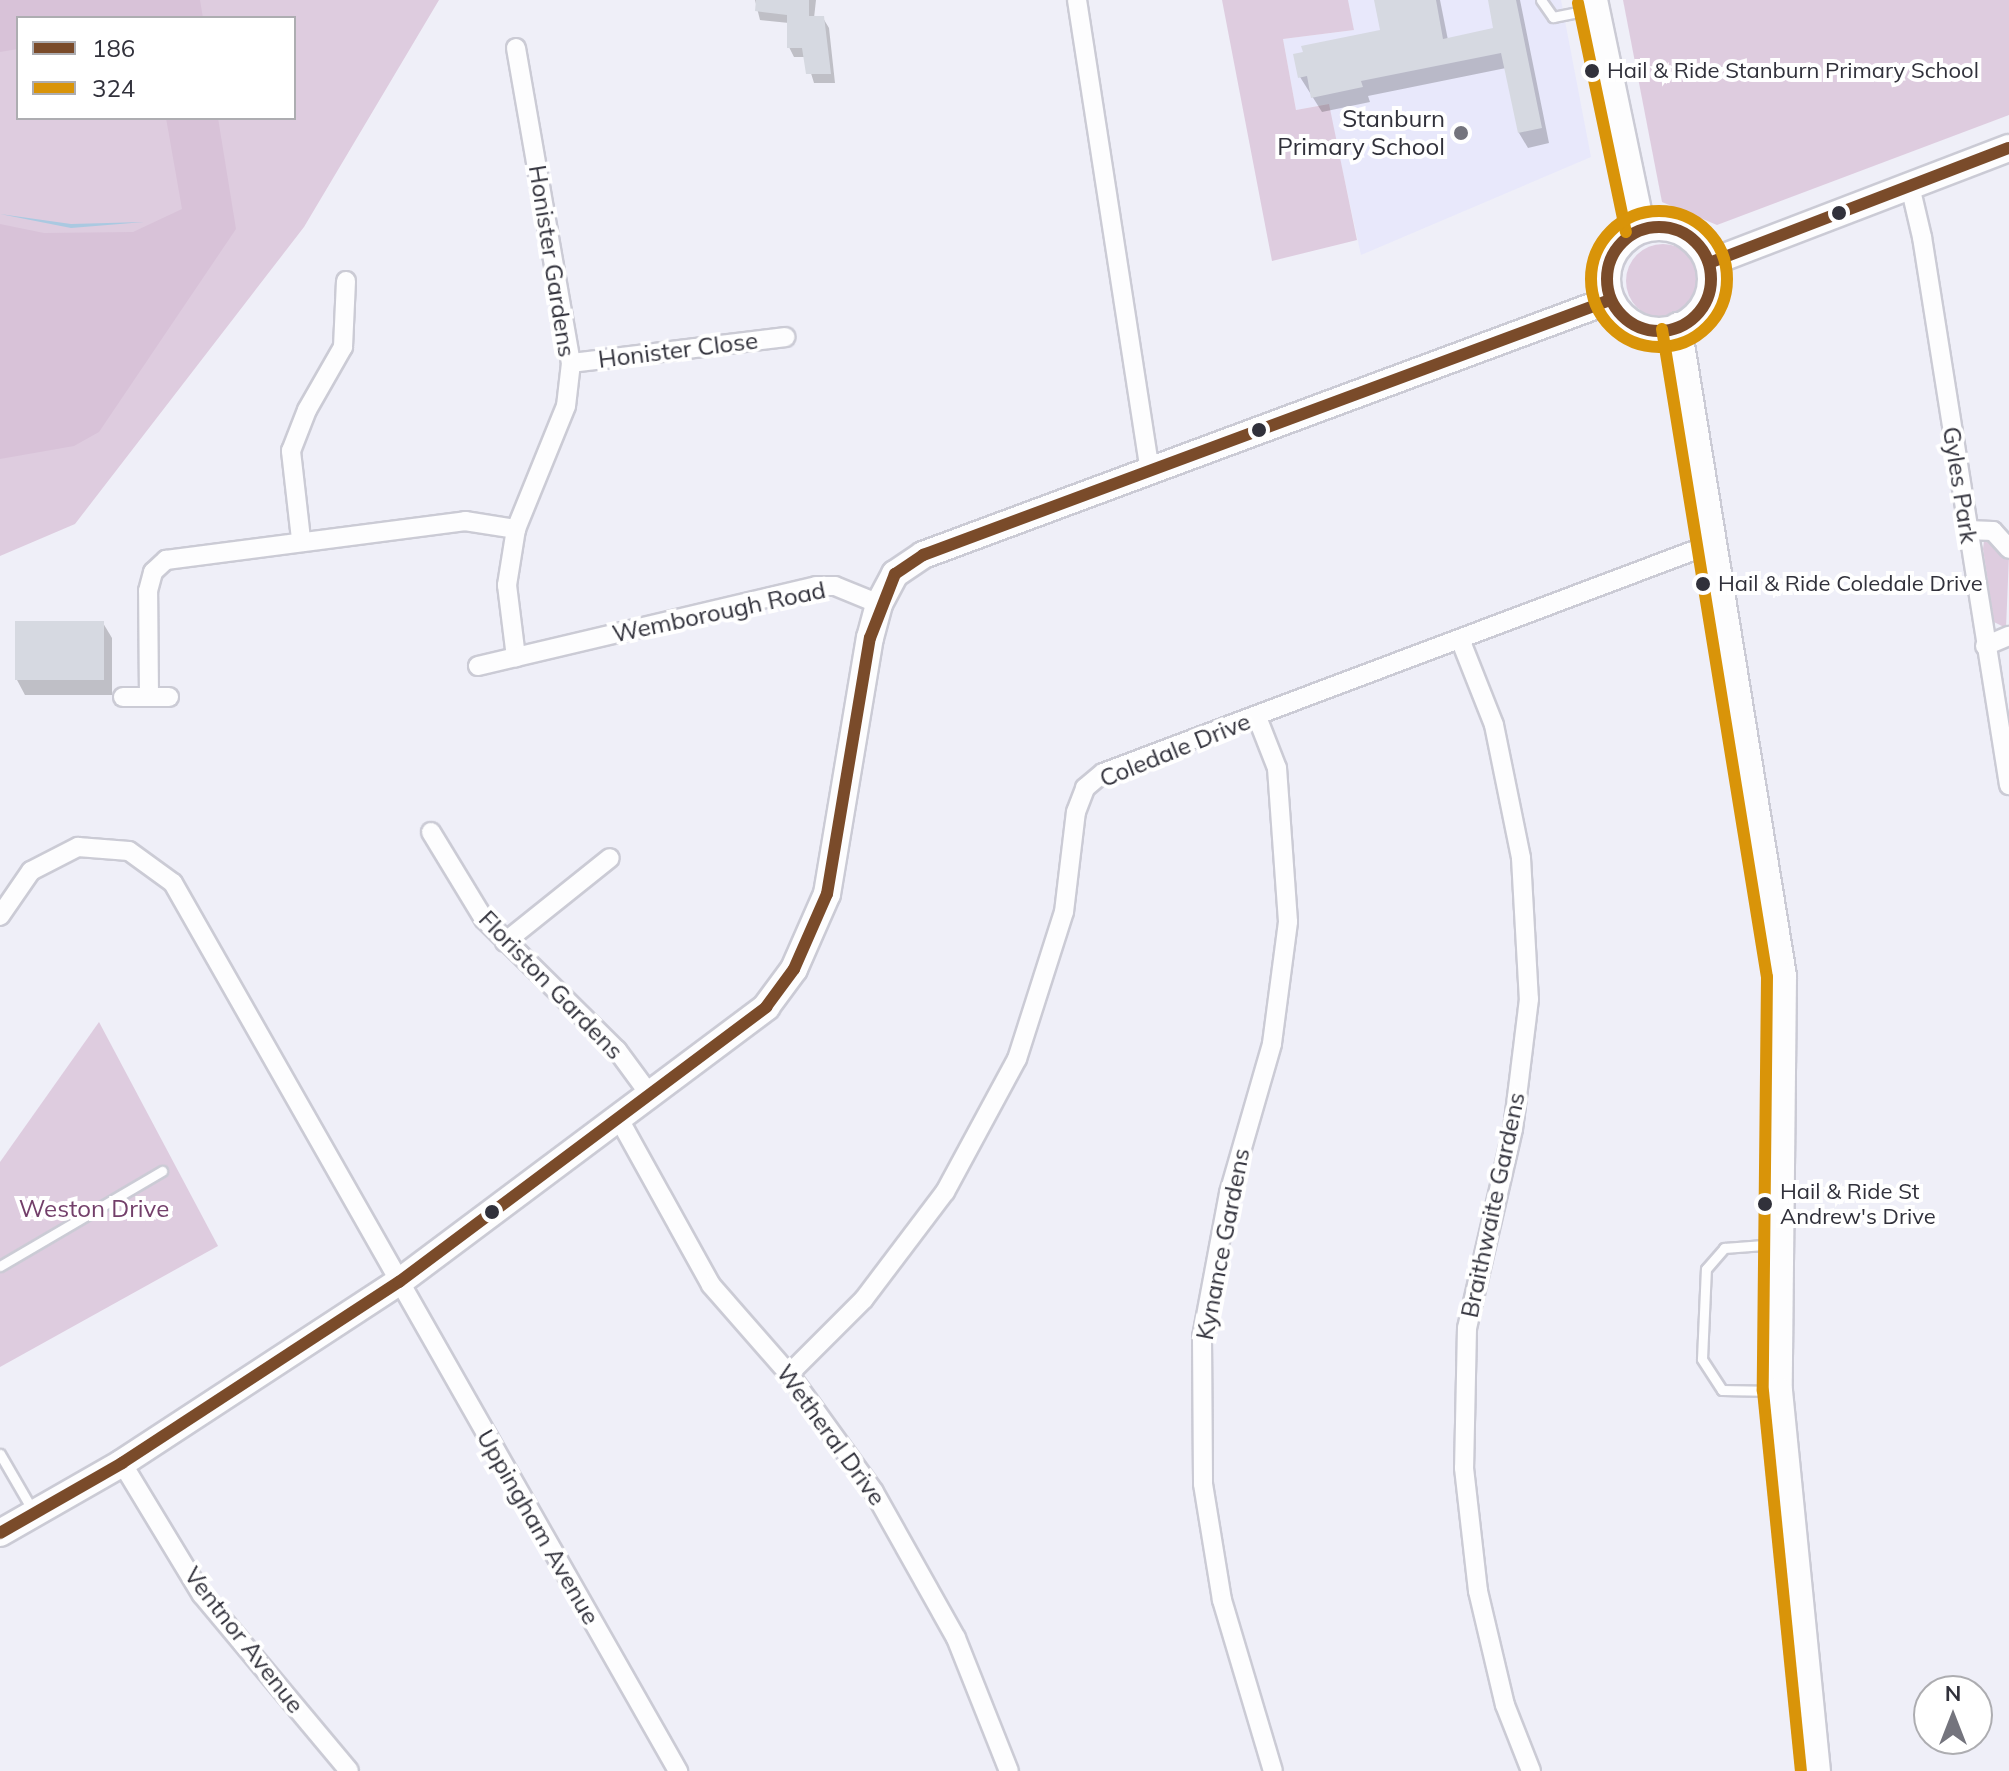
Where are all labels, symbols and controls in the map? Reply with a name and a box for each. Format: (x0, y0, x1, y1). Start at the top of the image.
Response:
legend (16, 16, 296, 120)
text: 186 (92, 33, 135, 63)
place label: Hail & Ride Stanburn Primary School (1607, 58, 1979, 84)
marker: Hail & Ride Stanburn Primary School (1584, 63, 1600, 79)
text: 324 (92, 73, 135, 103)
place label: Stanburn Primary School (1277, 105, 1445, 161)
marker: Stanburn Primary School (1452, 124, 1470, 142)
street label: Honister Gardens (523, 163, 581, 359)
unlabelled marker (1831, 205, 1847, 221)
street label: Honister Close (596, 326, 760, 374)
unlabelled marker (1251, 422, 1267, 438)
street label: Gyles Park (1937, 425, 1983, 545)
place label: Hail & Ride Coledale Drive (1718, 571, 1983, 597)
street label: Wemborough Road (610, 575, 828, 649)
marker: Hail & Ride Coledale Drive (1695, 576, 1711, 592)
street label: Coledale Drive (1095, 707, 1255, 793)
street label: Floriston Gardens (473, 905, 629, 1065)
street label: Braithwaite Gardens (1455, 1090, 1531, 1320)
street label: Kynance Gardens (1190, 1146, 1256, 1342)
place label: Hail & Ride St Andrew's Drive (1780, 1178, 1936, 1230)
park label: Weston Drive (19, 1195, 169, 1223)
marker: Hail & Ride St Andrew's Drive (1757, 1196, 1773, 1212)
unlabelled marker (484, 1204, 500, 1220)
street label: Wetheral Drive (770, 1359, 892, 1511)
street label: Uppingham Avenue (471, 1425, 605, 1629)
street label: Ventnor Avenue (178, 1561, 310, 1719)
north arrow (1913, 1675, 1993, 1755)
text: N (1945, 1679, 1961, 1707)

